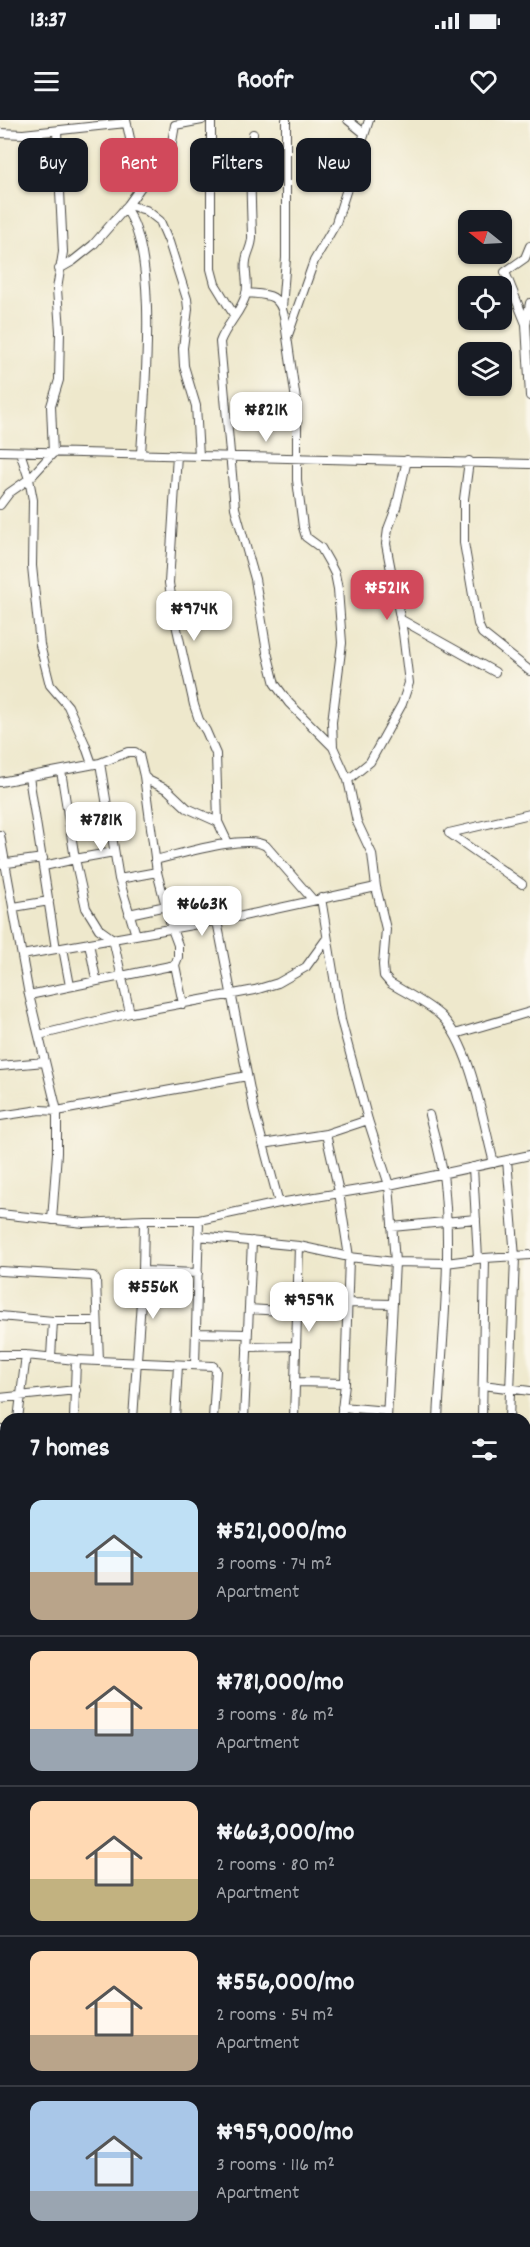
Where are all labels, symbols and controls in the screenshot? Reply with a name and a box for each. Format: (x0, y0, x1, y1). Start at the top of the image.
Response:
text: 13:37 (30, 6, 66, 37)
text: Roofr (237, 62, 293, 101)
icon: menu (30, 65, 63, 98)
icon: heart (467, 65, 500, 98)
chip: Buy (18, 138, 88, 192)
chip: Rent (100, 138, 178, 192)
chip: Filters (190, 138, 284, 192)
chip: New (296, 138, 371, 192)
north arrow (458, 210, 512, 264)
map controls (458, 210, 512, 396)
button: locate (458, 276, 512, 330)
button: layers (458, 342, 512, 396)
pin: ₦821K (224, 392, 308, 443)
text: ₦821K (244, 397, 288, 425)
pin: ₦521K (345, 570, 429, 621)
text: ₦521K (365, 575, 409, 603)
pin: ₦974K (152, 591, 236, 642)
text: ₦974K (170, 596, 218, 624)
pin: ₦781K (59, 802, 143, 853)
text: ₦781K (80, 807, 122, 835)
pin: ₦663K (160, 886, 244, 937)
text: ₦663K (177, 891, 227, 919)
pin: ₦556K (111, 1269, 195, 1320)
text: ₦556K (128, 1274, 178, 1302)
pin: ₦959K (267, 1282, 351, 1333)
text: ₦959K (284, 1287, 334, 1315)
text: 7 homes (30, 1431, 110, 1468)
icon: filters (468, 1433, 501, 1466)
text: ₦521,000/mo (216, 1514, 347, 1551)
icon: home (78, 1524, 150, 1596)
text: 3 rooms · 74 m² (216, 1551, 332, 1579)
text: Apartment (216, 1579, 299, 1607)
text: ₦781,000/mo (216, 1665, 343, 1702)
icon: home (78, 1675, 150, 1747)
text: 3 rooms · 86 m² (216, 1702, 334, 1730)
text: Apartment (216, 1730, 299, 1758)
text: ₦663,000/mo (216, 1815, 354, 1852)
icon: home (78, 1825, 150, 1897)
text: 2 rooms · 80 m² (216, 1852, 335, 1880)
text: Apartment (216, 1880, 299, 1908)
text: ₦556,000/mo (216, 1965, 354, 2002)
icon: home (78, 1975, 150, 2047)
text: 2 rooms · 54 m² (216, 2002, 334, 2030)
text: Apartment (216, 2030, 299, 2058)
text: ₦959,000/mo (216, 2115, 353, 2152)
icon: home (78, 2125, 150, 2197)
text: 3 rooms · 116 m² (216, 2152, 335, 2180)
text: Apartment (216, 2180, 299, 2208)

